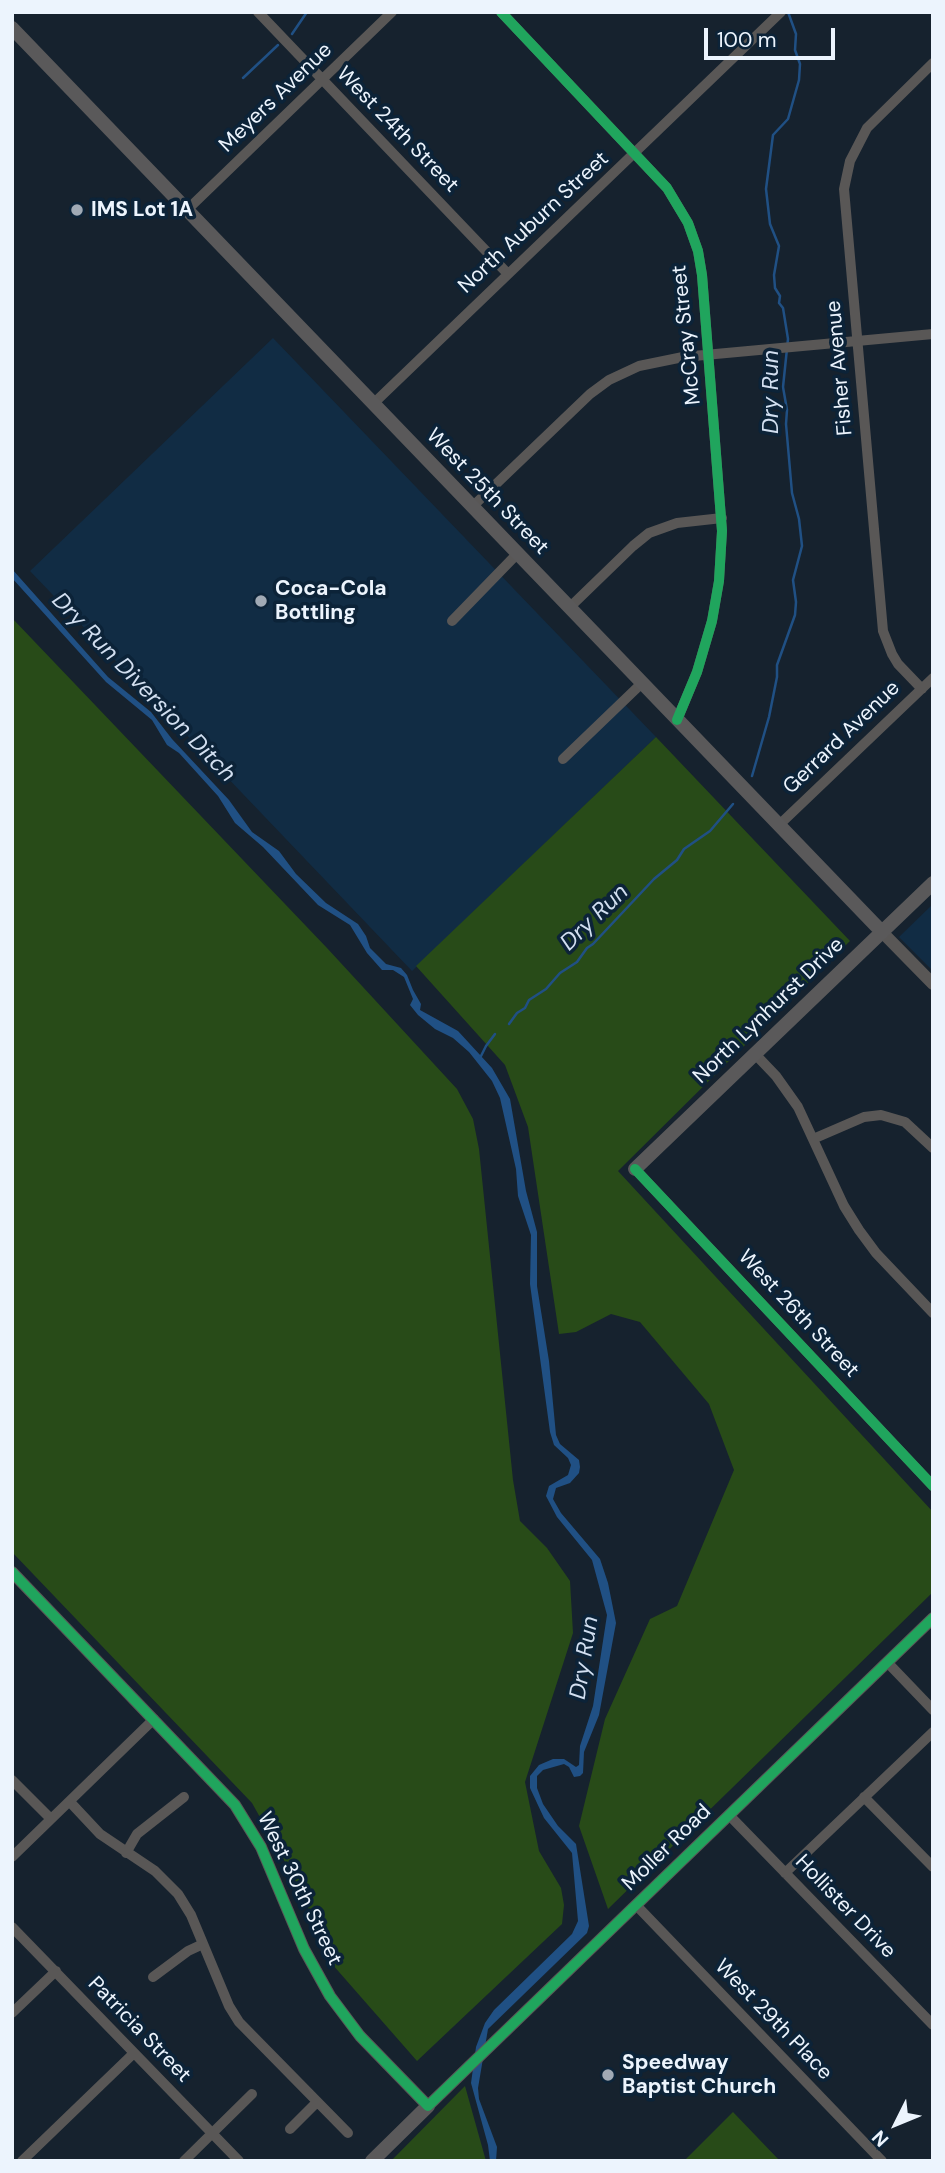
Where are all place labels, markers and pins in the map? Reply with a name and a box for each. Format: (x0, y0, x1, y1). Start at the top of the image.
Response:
place label: IMS Lot 1A (91, 197, 193, 223)
marker: IMS Lot 1A (69, 202, 85, 218)
place label: Coca-Cola Bottling (275, 576, 387, 626)
marker: Coca-Cola Bottling (253, 593, 269, 609)
place label: Speedway Baptist Church (622, 2050, 776, 2100)
marker: Speedway Baptist Church (600, 2067, 616, 2083)

